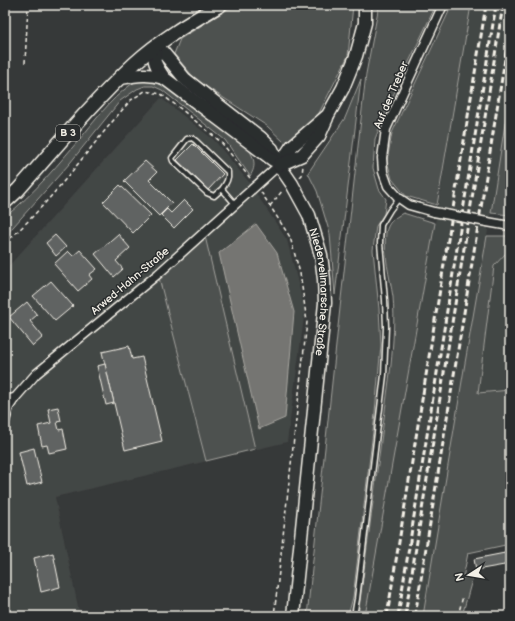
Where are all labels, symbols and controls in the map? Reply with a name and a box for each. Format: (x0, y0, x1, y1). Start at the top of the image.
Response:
street label: Auf der Treber (371, 59, 411, 130)
road number: B 3 (56, 125, 80, 141)
street label: Niedervellmarsche Straße (307, 226, 332, 357)
street label: Arwed-Hahn-Straße (88, 244, 172, 318)
north arrow (449, 555, 489, 595)
text: N (452, 572, 467, 582)

